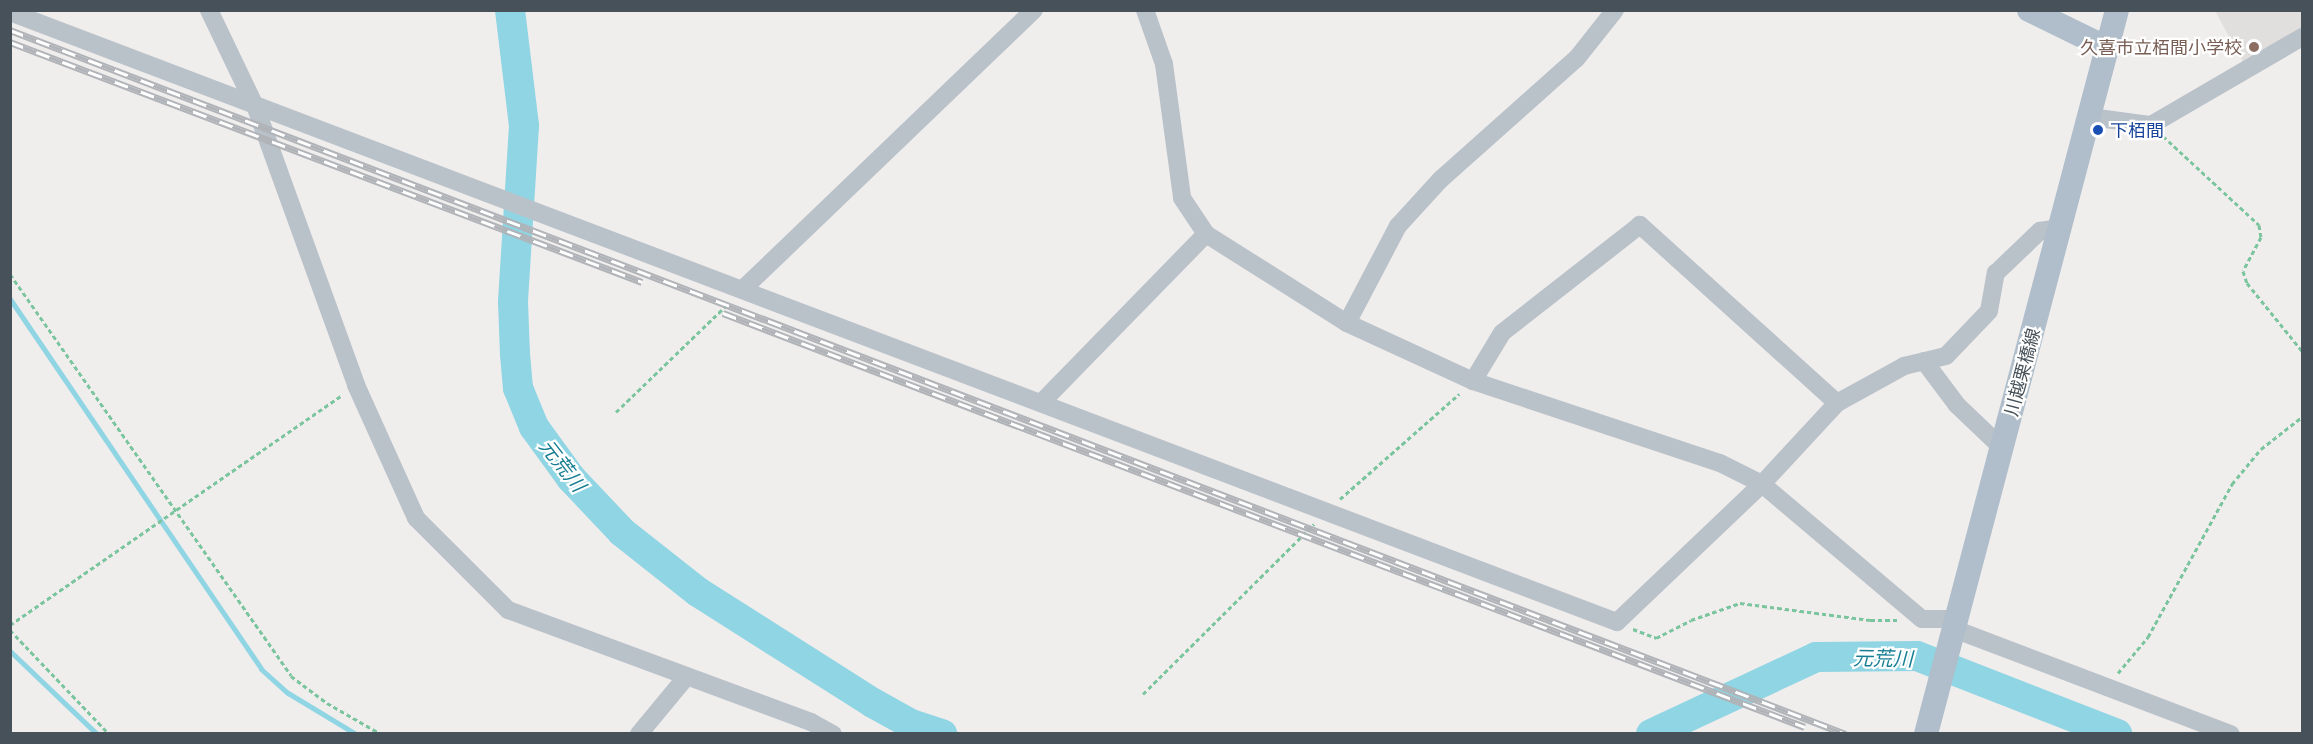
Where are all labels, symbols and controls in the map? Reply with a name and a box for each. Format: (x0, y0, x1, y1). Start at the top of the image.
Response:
place label: 久喜市立栢間小学校 (2080, 36, 2242, 58)
marker: 久喜市立栢間小学校 (2247, 40, 2261, 54)
place label: 下栢間 (2110, 119, 2164, 141)
marker: 下栢間 (2091, 123, 2105, 137)
street label: 川越栗橋線 (2000, 326, 2044, 418)
water label: 元荒川 (535, 434, 591, 496)
water label: 元荒川 (1853, 645, 1913, 671)

